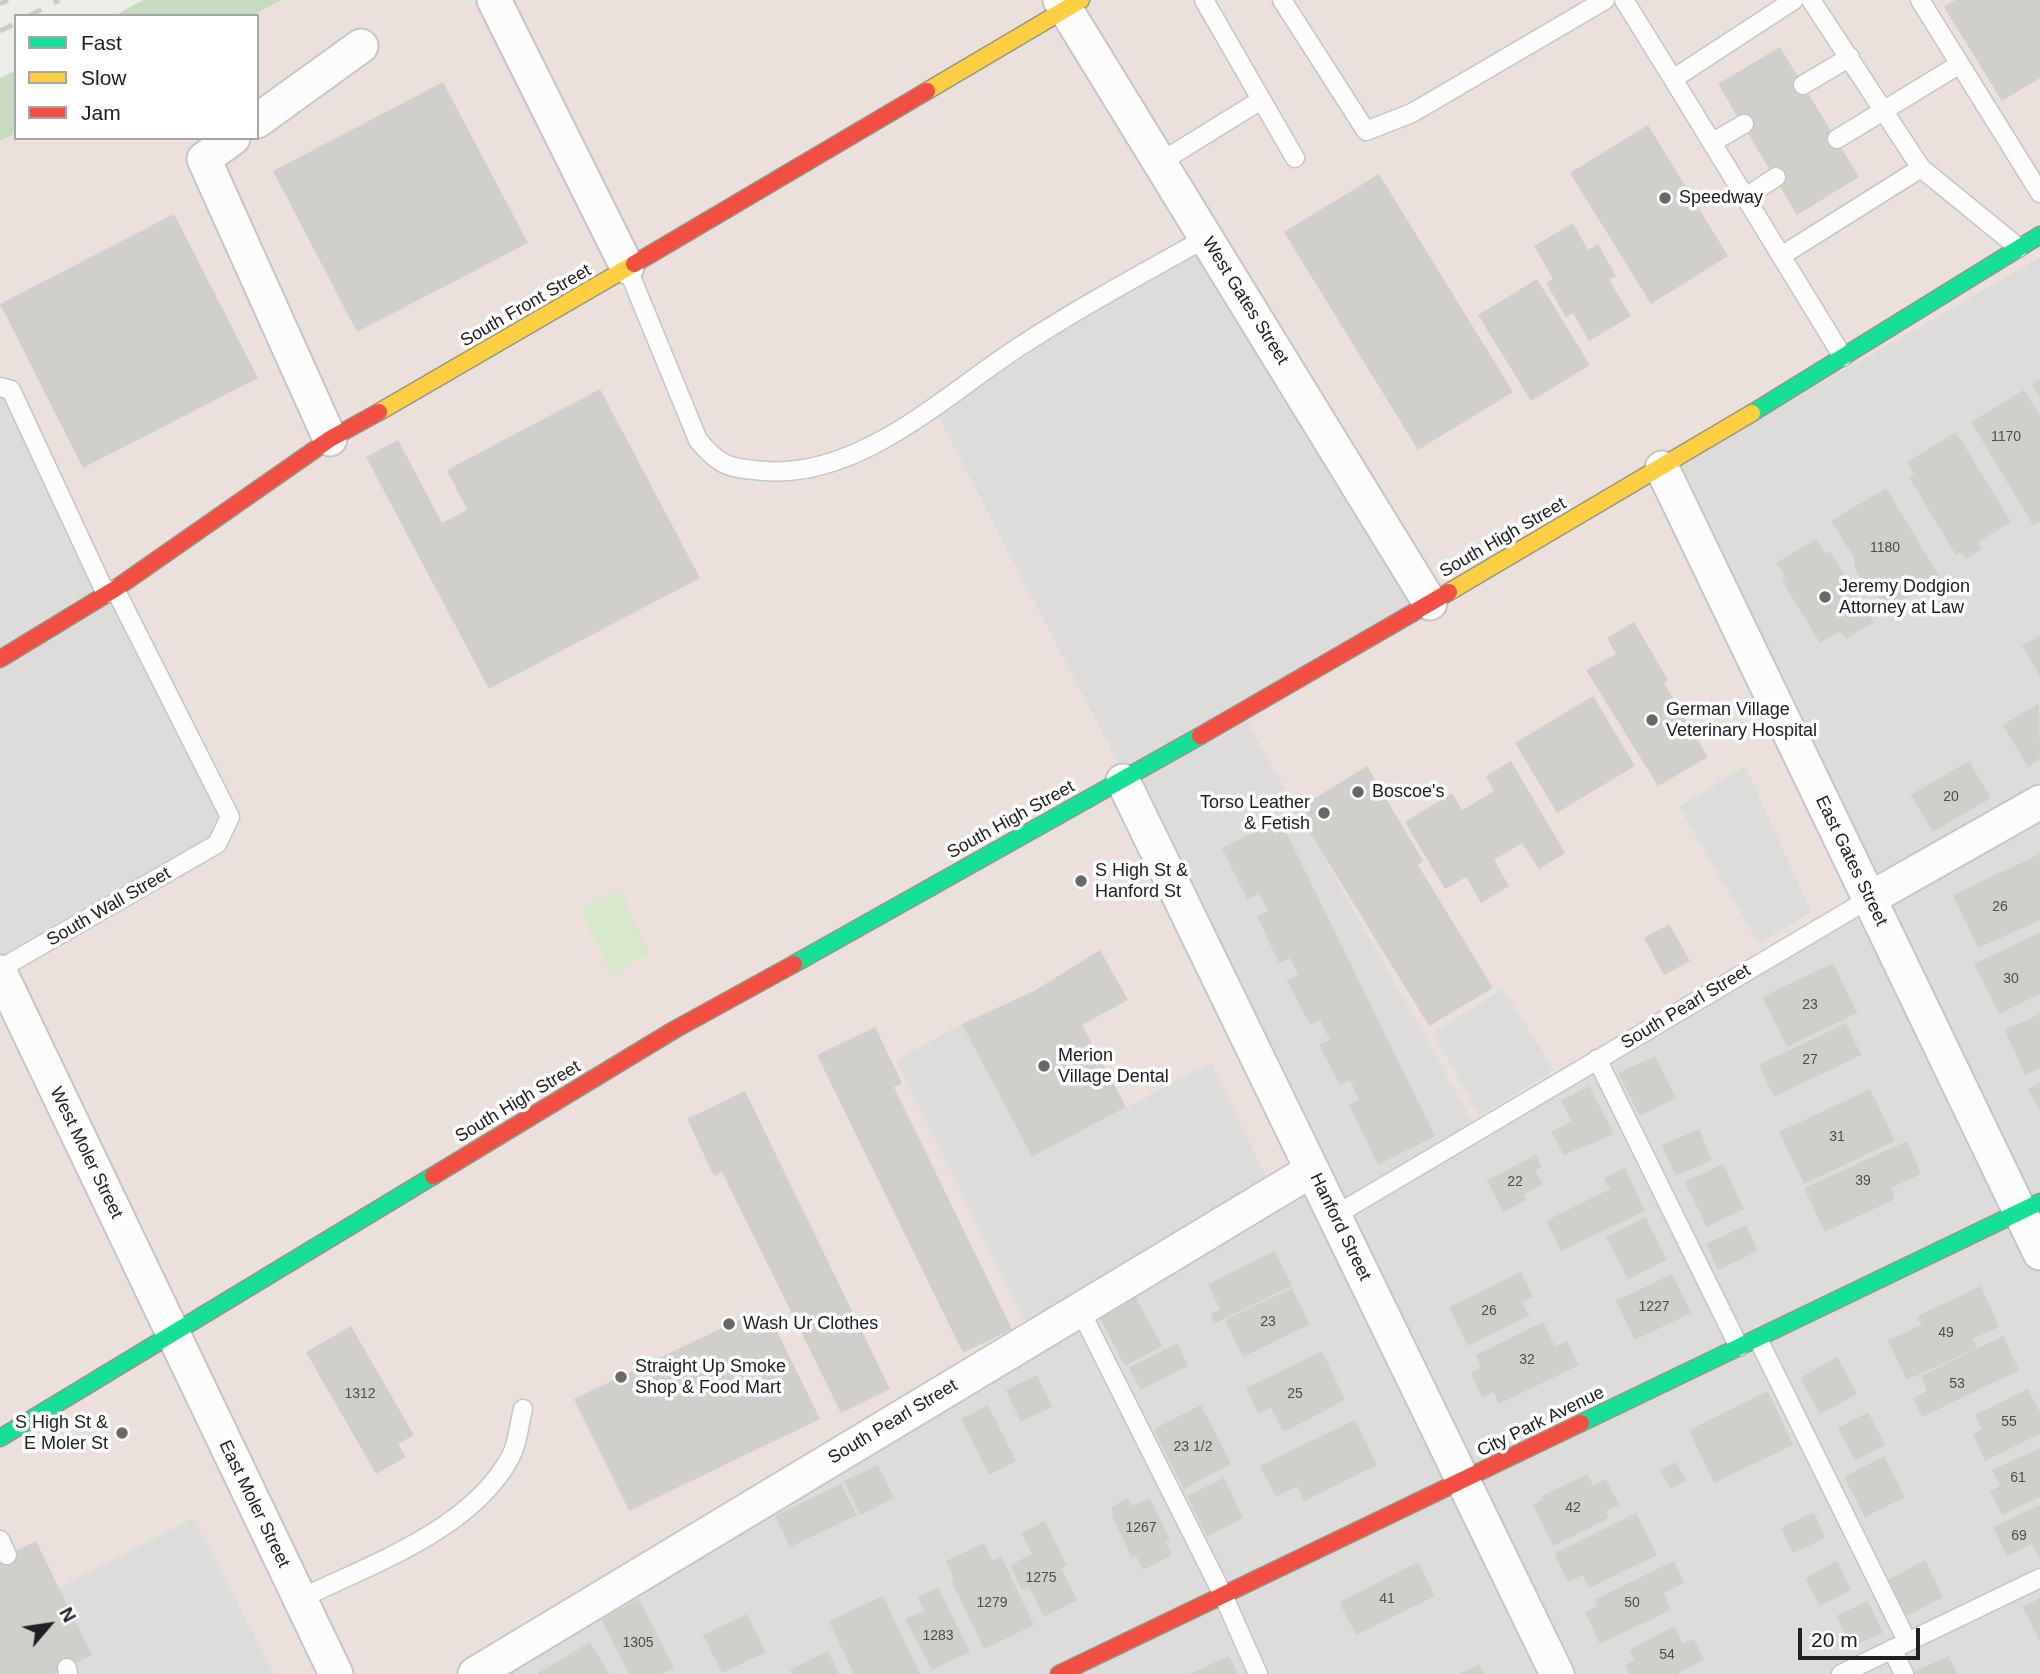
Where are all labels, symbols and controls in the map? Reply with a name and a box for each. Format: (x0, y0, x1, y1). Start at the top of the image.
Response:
legend (14, 14, 259, 140)
text: Fast (81, 31, 122, 54)
text: Slow (81, 66, 127, 89)
text: Jam (81, 101, 121, 124)
place label: Speedway (1679, 187, 1763, 209)
marker: Speedway (1657, 190, 1673, 206)
street label: West Gates Street (1197, 233, 1293, 369)
street label: South Front Street (457, 260, 595, 352)
house number: 1170 (1991, 429, 2021, 445)
street label: South High Street (1436, 493, 1570, 583)
house number: 1180 (1870, 540, 1900, 556)
place label: Jeremy Dodgion Attorney at Law (1839, 576, 1970, 618)
marker: Jeremy Dodgion Attorney at Law (1817, 589, 1833, 605)
place label: German Village Veterinary Hospital (1666, 699, 1817, 742)
marker: German Village Veterinary Hospital (1644, 712, 1660, 728)
street label: South High Street (944, 776, 1078, 864)
place label: Boscoe's (1372, 781, 1444, 803)
marker: Boscoe's (1350, 784, 1366, 800)
house number: 20 (1943, 789, 1959, 805)
place label: Torso Leather & Fetish (1200, 792, 1310, 834)
street label: East Gates Street (1810, 792, 1892, 930)
marker: Torso Leather & Fetish (1316, 805, 1332, 821)
place label: S High St & Hanford St (1095, 860, 1188, 903)
street label: South Wall Street (43, 863, 175, 951)
marker: S High St & Hanford St (1073, 873, 1089, 889)
house number: 26 (1992, 899, 2008, 915)
street label: South Pearl Street (1617, 960, 1755, 1054)
house number: 30 (2003, 971, 2019, 987)
house number: 23 (1802, 997, 1818, 1013)
place label: Merion Village Dental (1058, 1045, 1169, 1088)
house number: 27 (1802, 1052, 1818, 1068)
street label: South High Street (452, 1056, 584, 1148)
marker: Merion Village Dental (1036, 1058, 1052, 1074)
street label: West Moler Street (45, 1084, 127, 1222)
house number: 31 (1829, 1129, 1845, 1145)
street label: Hanford Street (1305, 1170, 1375, 1284)
house number: 39 (1855, 1173, 1871, 1189)
house number: 22 (1507, 1174, 1523, 1190)
house number: 1227 (1638, 1299, 1670, 1315)
house number: 26 (1481, 1303, 1497, 1319)
place label: Wash Ur Clothes (743, 1313, 878, 1335)
house number: 23 (1260, 1314, 1276, 1330)
marker: Wash Ur Clothes (721, 1316, 737, 1332)
house number: 49 (1938, 1325, 1954, 1341)
house number: 32 (1519, 1352, 1535, 1368)
place label: Straight Up Smoke Shop & Food Mart (635, 1356, 786, 1398)
marker: Straight Up Smoke Shop & Food Mart (613, 1369, 629, 1385)
street label: South Pearl Street (824, 1375, 962, 1469)
house number: 53 (1949, 1376, 1965, 1392)
street label: City Park Avenue (1474, 1382, 1608, 1462)
house number: 1312 (344, 1386, 376, 1402)
house number: 25 (1287, 1386, 1303, 1402)
place label: S High St & E Moler St (15, 1412, 108, 1454)
house number: 55 (2001, 1414, 2017, 1430)
marker: S High St & E Moler St (114, 1425, 130, 1441)
street label: East Moler Street (214, 1437, 294, 1571)
house number: 23 1/2 (1174, 1439, 1212, 1455)
house number: 61 (2010, 1470, 2026, 1486)
house number: 42 (1565, 1500, 1581, 1516)
house number: 1267 (1125, 1520, 1157, 1536)
house number: 69 (2011, 1528, 2027, 1544)
house number: 1275 (1025, 1570, 1057, 1586)
north arrow (14, 1590, 84, 1660)
house number: 41 (1379, 1591, 1395, 1607)
house number: 1279 (976, 1595, 1008, 1611)
house number: 50 (1624, 1595, 1640, 1611)
text: N (55, 1603, 80, 1626)
scale bar (1802, 1614, 1924, 1658)
house number: 1283 (922, 1628, 954, 1644)
text: 20 m (1811, 1628, 1858, 1651)
house number: 1305 (622, 1635, 654, 1651)
house number: 54 (1659, 1647, 1675, 1663)

